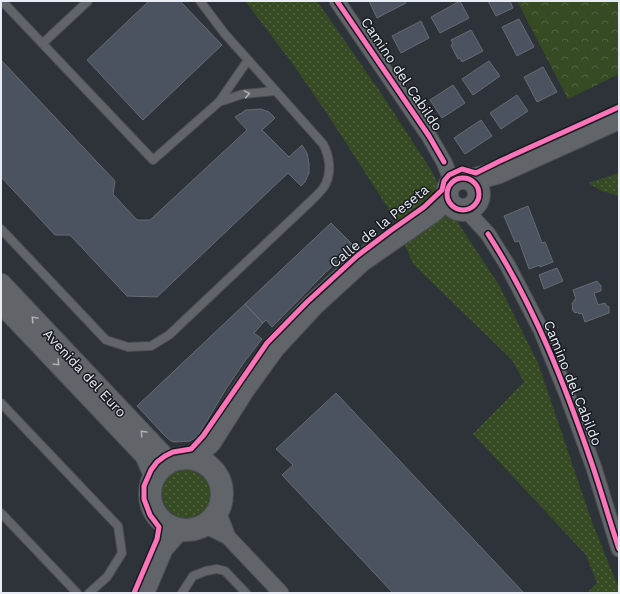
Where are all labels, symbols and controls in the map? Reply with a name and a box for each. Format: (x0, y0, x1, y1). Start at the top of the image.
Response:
street label: Camino del Cabildo (358, 14, 446, 134)
one-way arrow (243, 90, 250, 99)
street label: Calle de la Peseta (326, 181, 432, 271)
one-way arrow (31, 316, 39, 324)
street label: Camino del Cabildo (541, 318, 605, 448)
street label: Avenida del Euro (40, 326, 130, 420)
one-way arrow (52, 358, 60, 366)
one-way arrow (141, 431, 148, 438)

